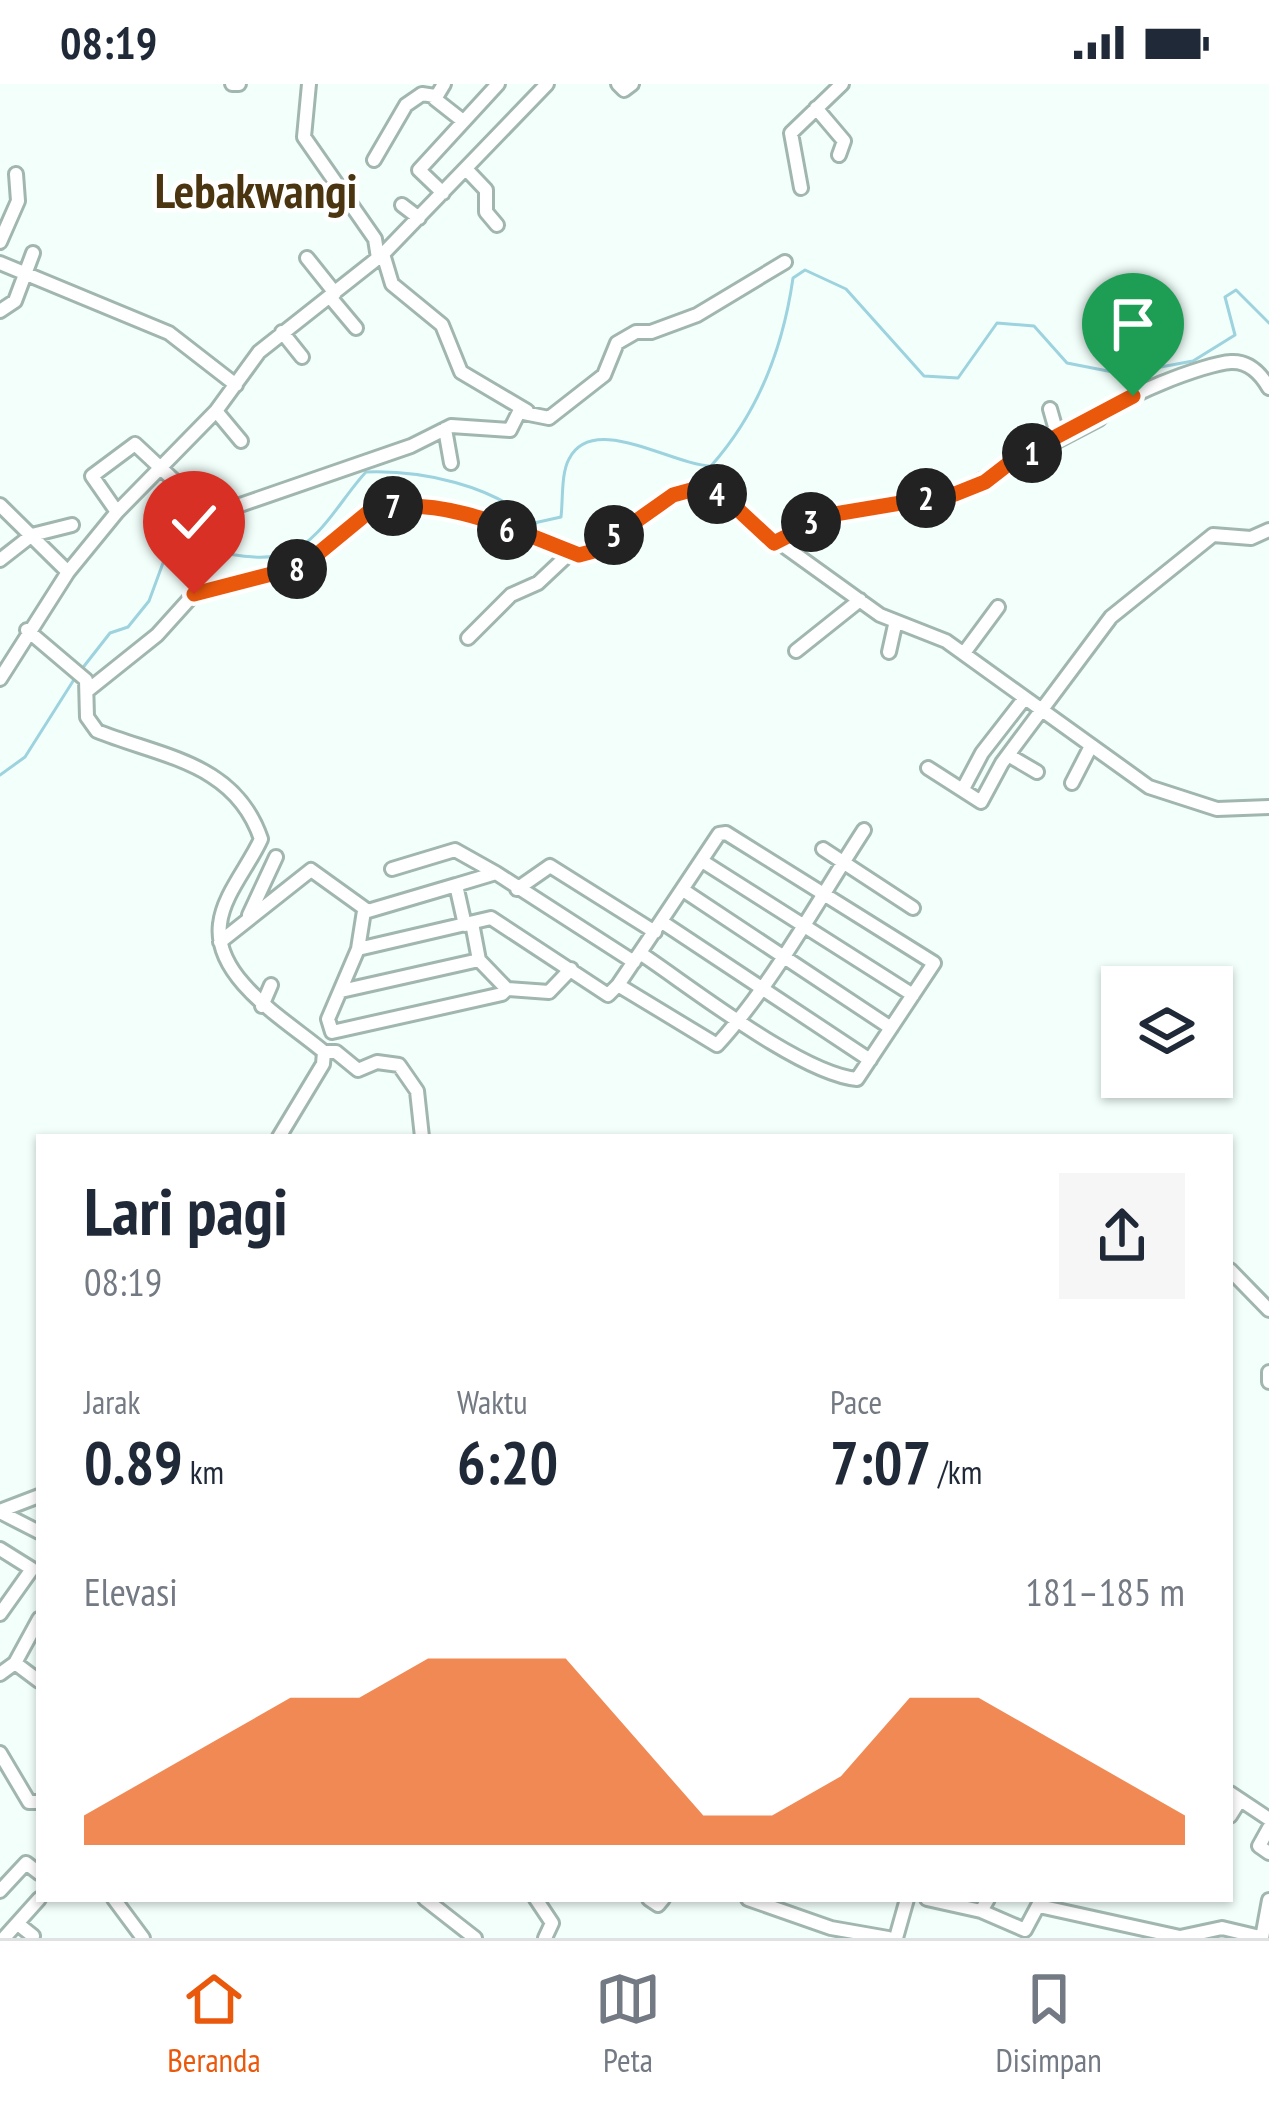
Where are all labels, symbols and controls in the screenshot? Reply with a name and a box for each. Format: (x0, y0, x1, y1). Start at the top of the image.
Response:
text: 08:19 (60, 13, 157, 71)
district label: Lebakwangi (155, 159, 357, 221)
pin (1082, 273, 1184, 396)
icon: arrive (1100, 291, 1166, 357)
pin: 1 (1002, 423, 1062, 483)
text: 1 (1024, 431, 1040, 474)
pin: 4 (687, 464, 747, 524)
pin: 2 (896, 468, 956, 528)
pin (143, 471, 245, 594)
text: 4 (709, 472, 725, 515)
pin: 7 (363, 476, 423, 536)
text: 2 (918, 476, 934, 519)
text: 7 (385, 484, 401, 527)
icon: check (161, 489, 227, 555)
pin: 3 (781, 492, 841, 552)
pin: 6 (477, 500, 537, 560)
text: 3 (803, 500, 819, 543)
pin: 5 (584, 505, 644, 565)
text: 6 (499, 508, 515, 551)
text: 5 (606, 513, 622, 556)
pin: 8 (267, 539, 327, 599)
text: 8 (289, 547, 305, 590)
map controls (1101, 966, 1233, 1098)
button: layers (1101, 966, 1233, 1098)
text: Lari pagi (84, 1168, 288, 1253)
button: share (1059, 1173, 1185, 1299)
text: 08:19 (84, 1256, 162, 1307)
text: Jarak (84, 1380, 140, 1423)
text: Waktu (457, 1380, 527, 1423)
text: Pace (830, 1380, 882, 1423)
text: 0.89 (84, 1423, 183, 1501)
text: 6:20 (457, 1423, 558, 1501)
text: 7:07 (830, 1423, 931, 1501)
text: km (183, 1450, 224, 1493)
text: /km (931, 1450, 982, 1493)
text: Elevasi (84, 1566, 178, 1617)
text: 181–185 m (1025, 1566, 1185, 1617)
tab: Beranda (167, 1966, 261, 2081)
tab: Peta (595, 1966, 661, 2081)
tab: Disimpan (995, 1966, 1102, 2081)

